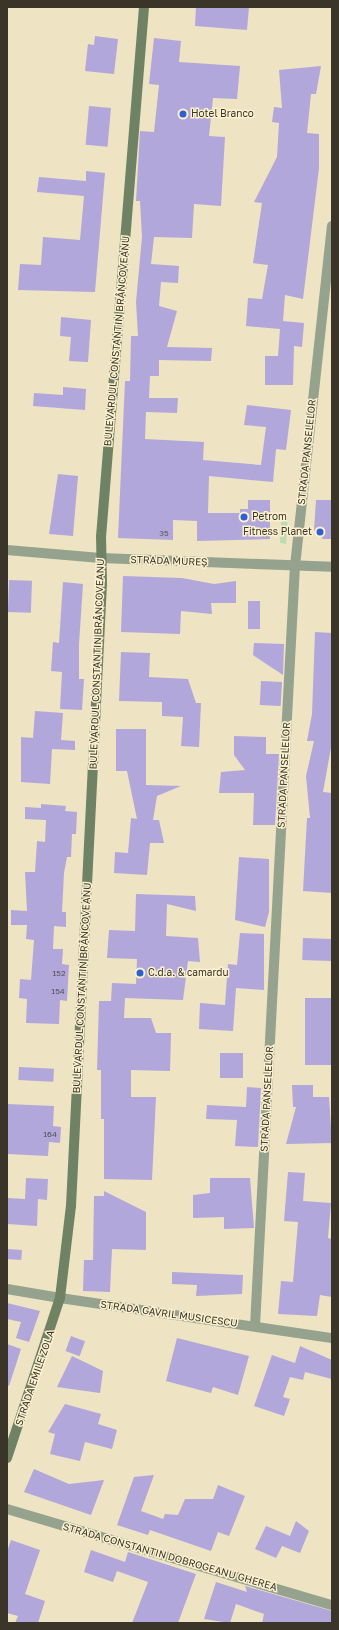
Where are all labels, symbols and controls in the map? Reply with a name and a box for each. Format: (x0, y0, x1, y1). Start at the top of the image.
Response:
place label: Hotel Branco (191, 108, 254, 120)
marker: Hotel Branco (178, 109, 188, 119)
street label: BULEVARDUL CONSTANTIN BRÂNCOVEANU (102, 235, 132, 447)
street label: STRADA PANSELELOR (296, 399, 318, 505)
place label: Petrom (252, 511, 287, 523)
marker: Petrom (239, 512, 249, 522)
place label: Fitness Planet (243, 526, 312, 538)
marker: Fitness Planet (315, 527, 325, 537)
house number: 35 (159, 529, 169, 539)
street label: STRADA MUREȘ (130, 554, 208, 568)
street label: BULEVARDUL CONSTANTIN BRÂNCOVEANU (87, 558, 107, 770)
street label: STRADA PANSELELOR (275, 722, 293, 828)
street label: BULEVARDUL CONSTANTIN BRÂNCOVEANU (70, 882, 94, 1094)
place label: C.d.a. & camardu (148, 967, 228, 979)
marker: C.d.a. & camardu (135, 968, 145, 978)
house number: 152 (52, 969, 66, 979)
house number: 154 (51, 987, 65, 997)
street label: STRADA PANSELELOR (258, 1046, 276, 1152)
house number: 164 (43, 1130, 57, 1140)
street label: STRADA GAVRIL MUSICESCU (100, 1298, 238, 1330)
street label: STRADA EMILE ZOLA (13, 1329, 57, 1427)
street label: STRADA CONSTANTIN DOBROGEANU GHEREA (62, 1521, 278, 1593)

